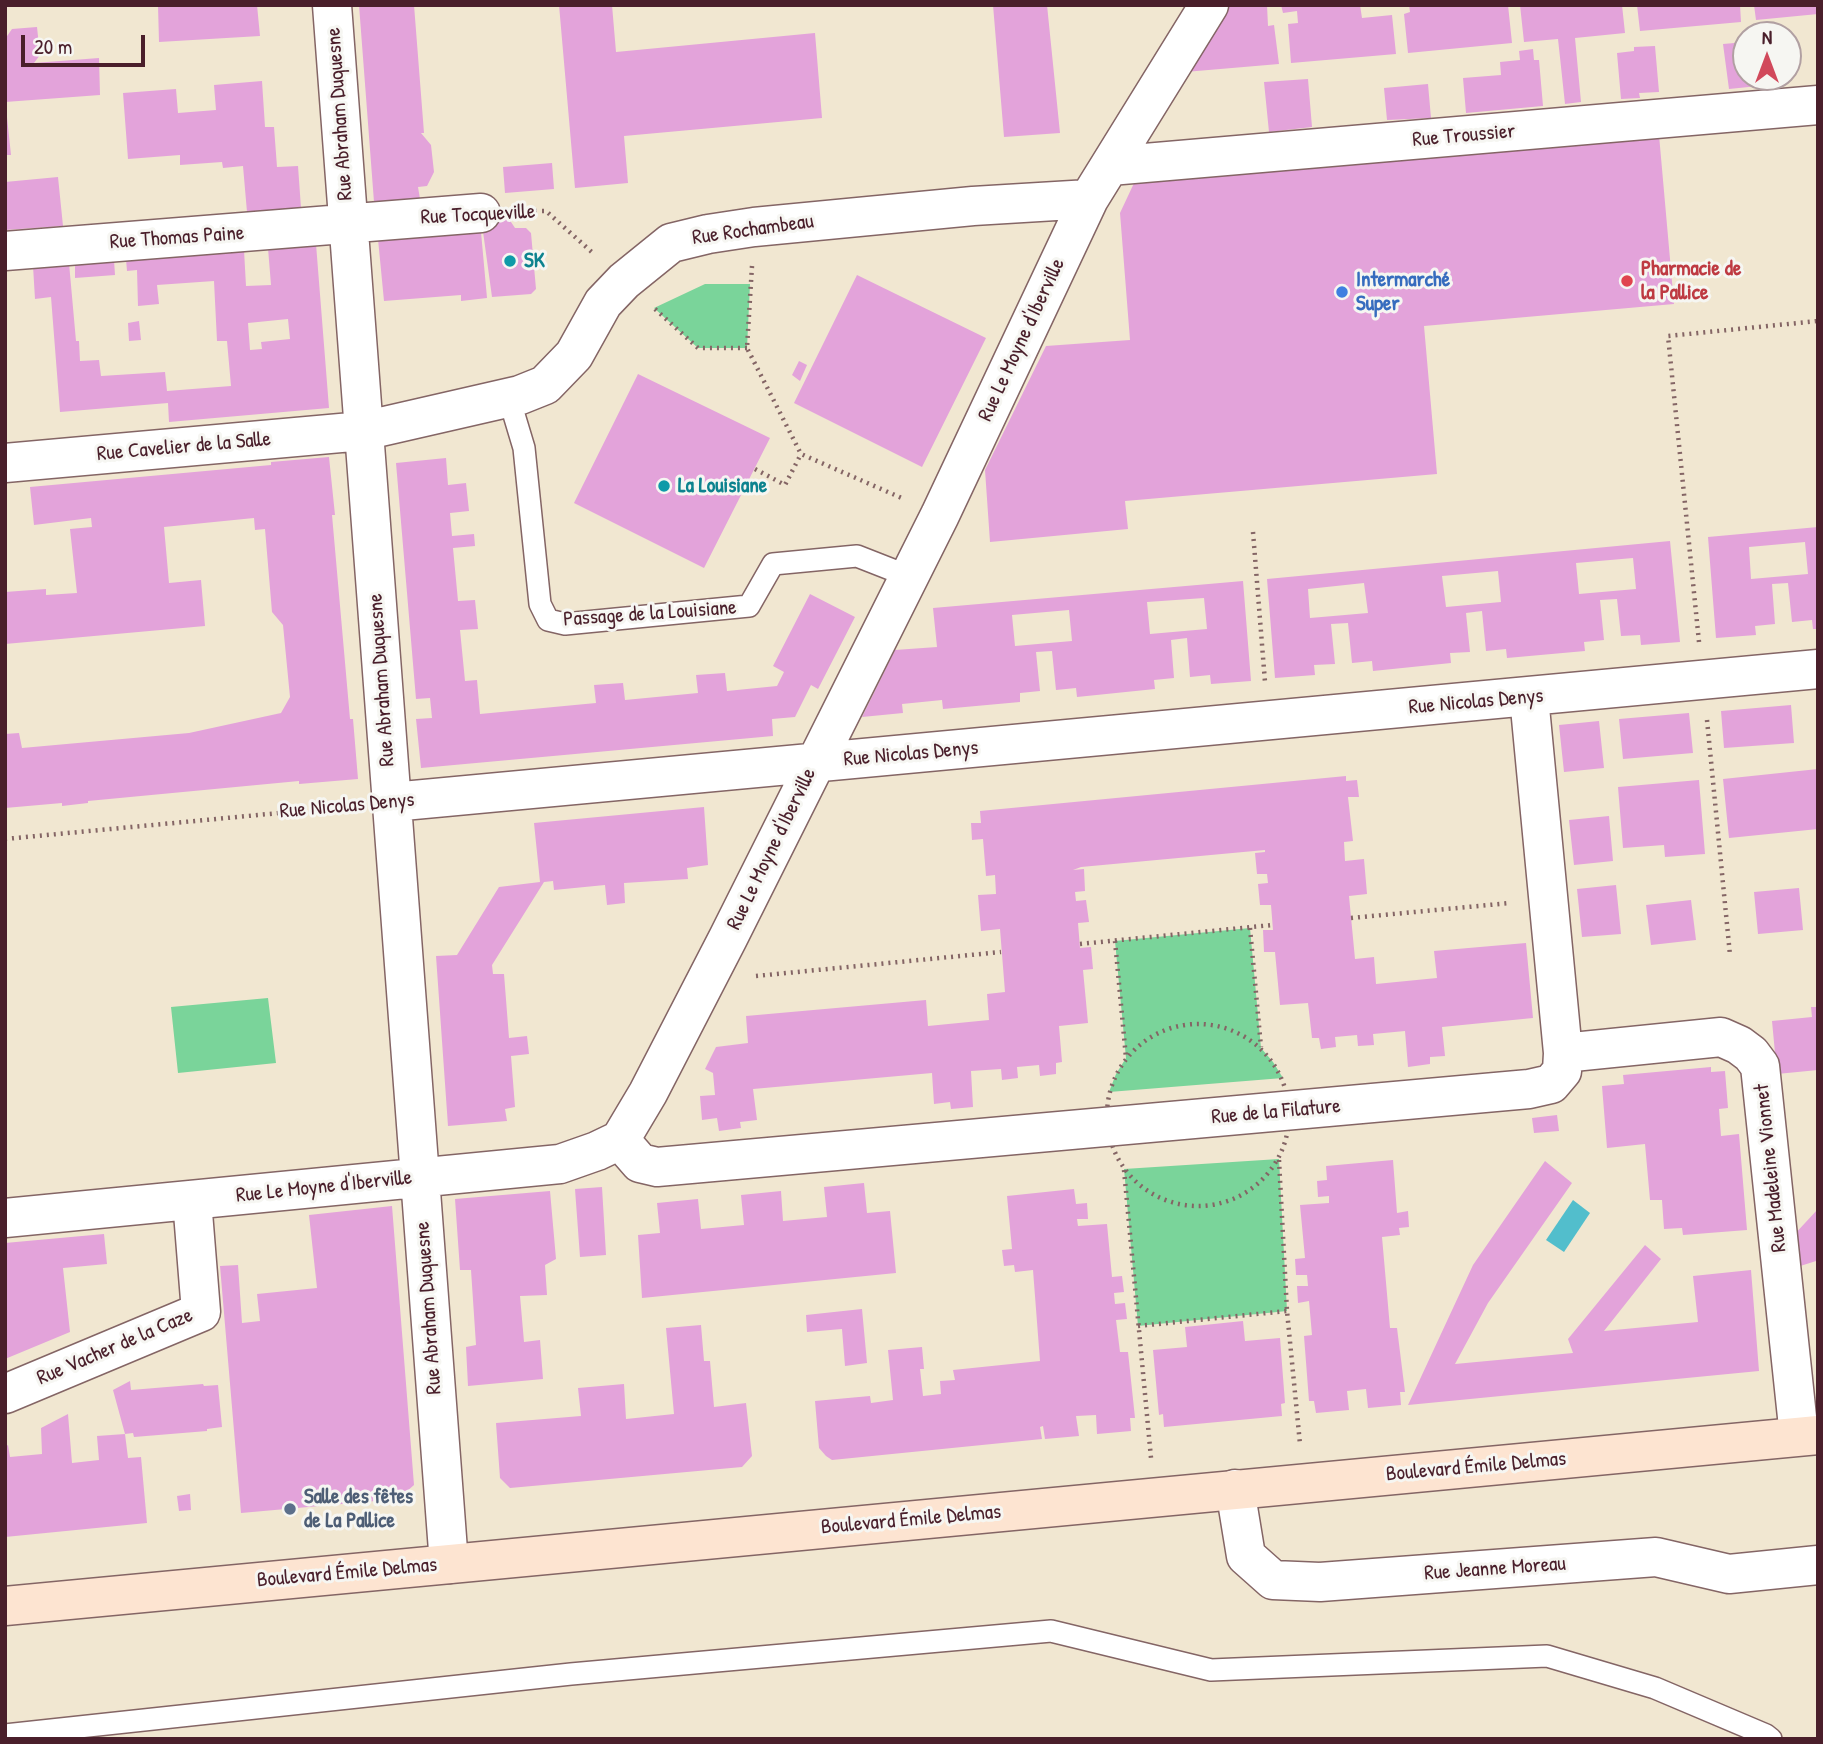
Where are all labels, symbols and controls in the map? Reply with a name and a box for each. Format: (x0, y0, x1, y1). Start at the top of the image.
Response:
scale bar (24, 21, 149, 65)
north arrow (1732, 21, 1802, 91)
text: N (1762, 24, 1772, 50)
street label: Rue Abraham Duquesne (321, 27, 359, 201)
text: 20 m (34, 32, 72, 61)
street label: Rue Troussier (1411, 119, 1517, 153)
street label: Rue Tocqueville (420, 199, 536, 231)
street label: Rue Rochambeau (691, 209, 815, 251)
street label: Rue Thomas Paine (109, 221, 245, 255)
place label: SK (524, 248, 545, 274)
marker: SK (502, 253, 518, 269)
street label: Rue Le Moyne d'Iberville (973, 255, 1071, 425)
place label: Pharmacie de la Pallice (1641, 256, 1741, 306)
place label: Intermarché Super (1356, 267, 1450, 317)
marker: Pharmacie de la Pallice (1619, 273, 1635, 289)
marker: Intermarché Super (1334, 284, 1350, 300)
street label: Rue Cavelier de la Salle (96, 427, 272, 467)
place label: La Louisiane (678, 473, 767, 499)
marker: La Louisiane (656, 478, 672, 494)
street label: Rue Abraham Duquesne (363, 593, 401, 767)
street label: Passage de la Louisiane (563, 595, 737, 633)
street label: Rue Nicolas Denys (1408, 684, 1544, 720)
street label: Rue Nicolas Denys (843, 736, 979, 772)
street label: Rue Le Moyne d'Iberville (722, 764, 822, 934)
street label: Rue Nicolas Denys (279, 788, 415, 824)
street label: Rue Madeleine Vionnet (1750, 1083, 1792, 1253)
street label: Rue de la Filature (1210, 1094, 1342, 1130)
street label: Rue Le Moyne d'Iberville (235, 1165, 413, 1209)
street label: Rue Abraham Duquesne (410, 1221, 448, 1395)
street label: Rue Vacher de la Caze (33, 1303, 197, 1391)
street label: Boulevard Émile Delmas (1385, 1447, 1567, 1487)
place label: Salle des fêtes de La Pallice (304, 1484, 413, 1534)
street label: Boulevard Émile Delmas (820, 1500, 1002, 1540)
marker: Salle des fêtes de La Pallice (282, 1501, 298, 1517)
street label: Rue Jeanne Moreau (1423, 1551, 1567, 1587)
street label: Boulevard Émile Delmas (256, 1553, 438, 1593)

